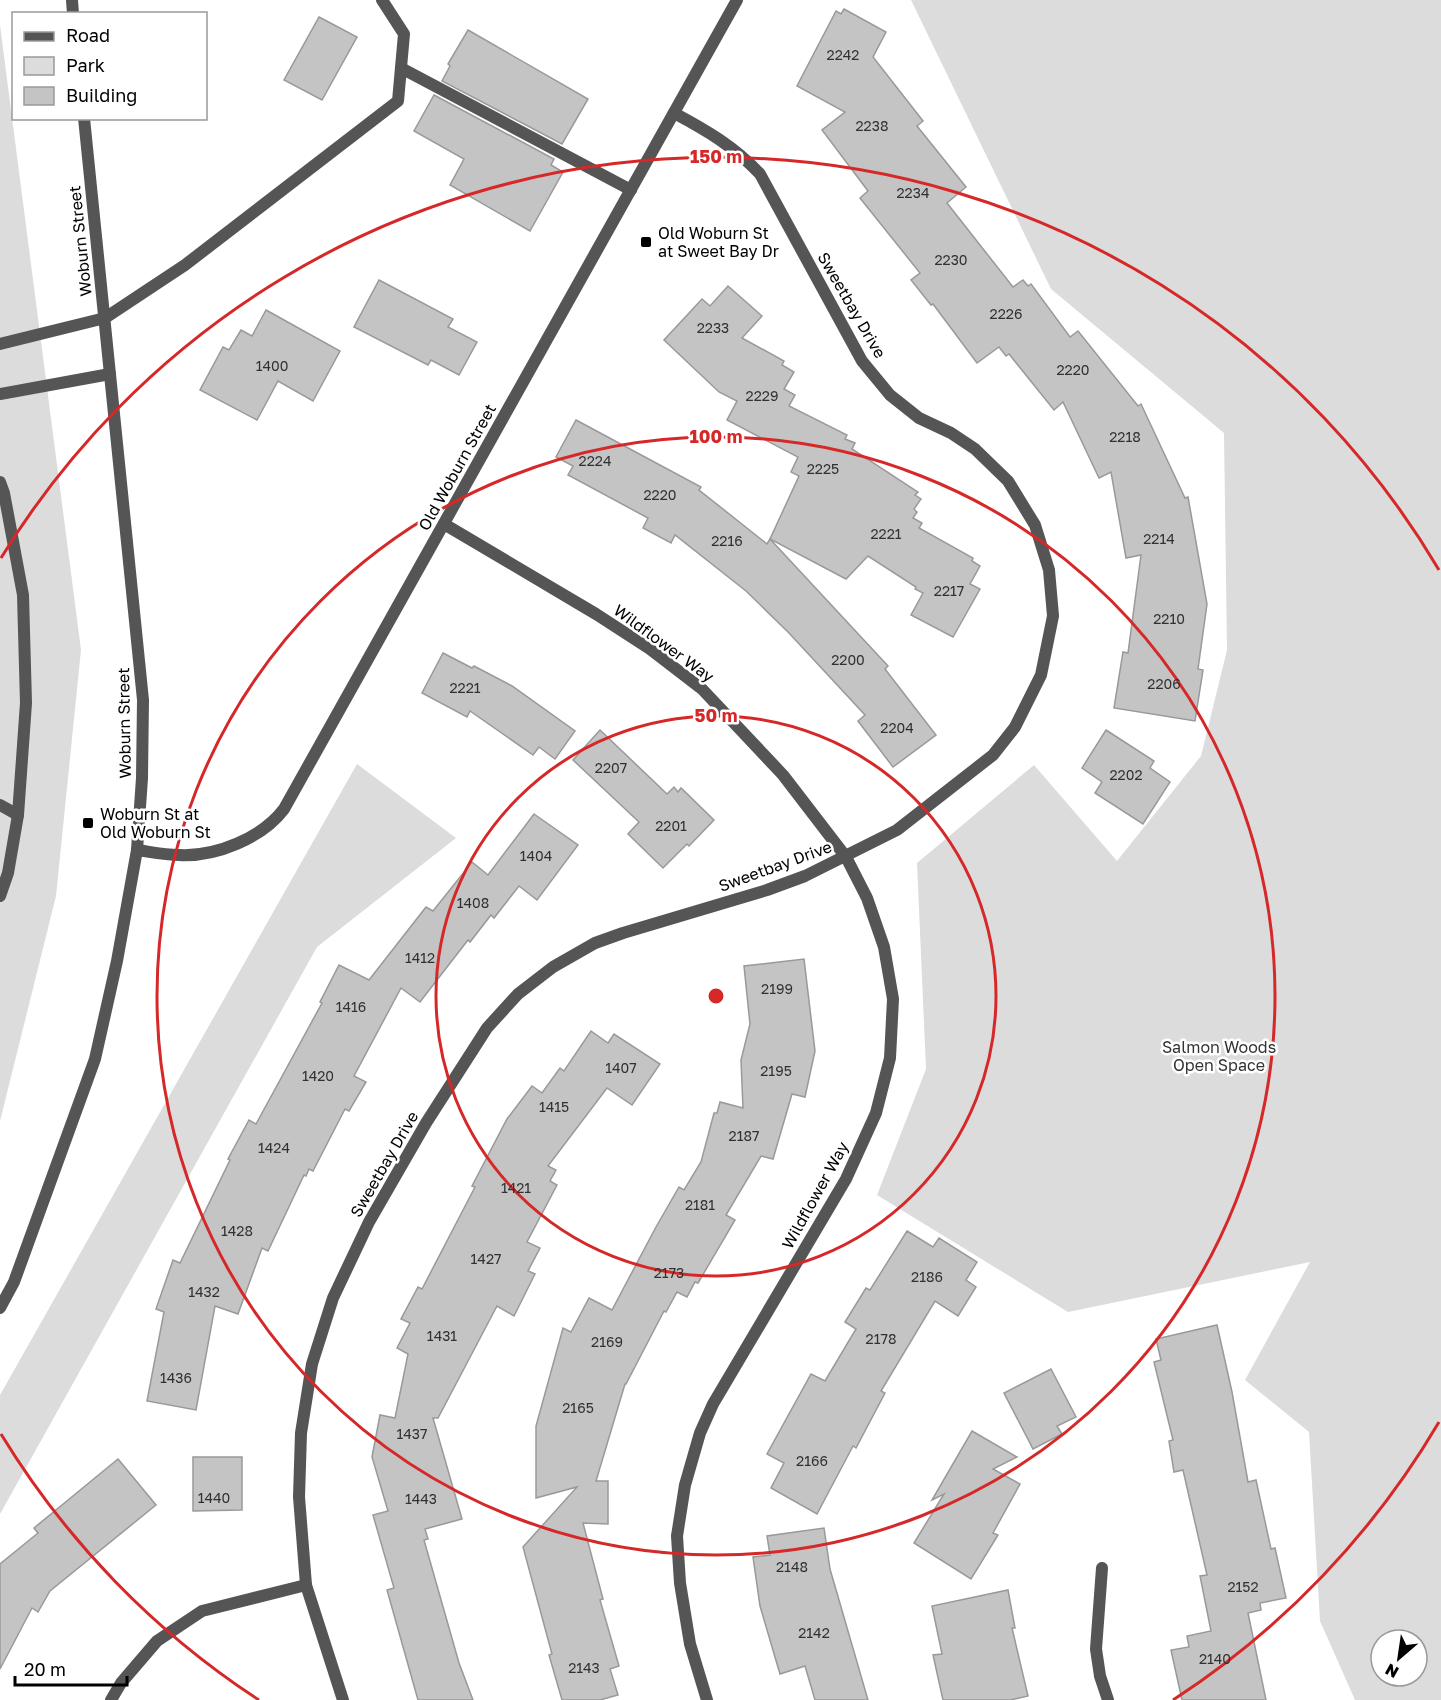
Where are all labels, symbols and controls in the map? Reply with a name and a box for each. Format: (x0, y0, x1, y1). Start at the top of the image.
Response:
legend (12, 12, 207, 120)
text: Road (66, 24, 110, 46)
house number: 2242 (827, 46, 859, 63)
text: Park (66, 54, 105, 76)
text: Building (66, 84, 137, 106)
house number: 2238 (856, 117, 888, 134)
text: 150 m (690, 145, 742, 167)
house number: 2234 (897, 184, 929, 201)
street label: Woburn Street (64, 185, 96, 297)
place label: Old Woburn St at Sweet Bay Dr (658, 223, 779, 261)
marker: Old Woburn St at Sweet Bay Dr (639, 235, 653, 249)
street label: Sweetbay Drive (814, 248, 890, 362)
house number: 2230 (934, 251, 968, 268)
house number: 2226 (990, 305, 1022, 322)
house number: 2233 (697, 319, 729, 336)
house number: 1400 (256, 357, 288, 374)
house number: 2220 (1056, 361, 1090, 378)
house number: 2229 (746, 387, 778, 404)
street label: Old Woburn Street (414, 400, 500, 534)
text: 100 m (690, 425, 742, 447)
house number: 2218 (1109, 428, 1141, 445)
house number: 2224 (579, 452, 611, 469)
house number: 2225 (807, 460, 839, 477)
house number: 2220 (643, 486, 677, 503)
house number: 2221 (870, 525, 902, 542)
house number: 2214 (1143, 530, 1175, 547)
house number: 2216 (711, 532, 743, 549)
house number: 2217 (934, 582, 964, 599)
street label: Wildflower Way (610, 600, 718, 686)
house number: 2210 (1153, 610, 1185, 627)
house number: 2200 (831, 651, 865, 668)
street label: Woburn Street (113, 667, 135, 779)
house number: 2206 (1147, 675, 1181, 692)
house number: 2221 (449, 679, 481, 696)
text: 50 m (695, 704, 737, 726)
house number: 2204 (880, 719, 914, 736)
house number: 2207 (595, 759, 627, 776)
house number: 2202 (1109, 766, 1143, 783)
place label: Woburn St at Old Woburn St (100, 804, 211, 842)
marker: Woburn St at Old Woburn St (81, 816, 95, 830)
house number: 2201 (655, 817, 687, 834)
street label: Sweetbay Drive (716, 836, 834, 896)
house number: 1404 (520, 847, 552, 864)
house number: 1408 (457, 894, 489, 911)
house number: 1412 (405, 949, 435, 966)
house number: 2199 (761, 980, 793, 997)
centre of rings (706, 986, 726, 1006)
house number: 1416 (336, 998, 366, 1015)
park label: Salmon Woods Open Space (1162, 1037, 1276, 1075)
house number: 1407 (605, 1059, 637, 1076)
house number: 2195 (760, 1062, 792, 1079)
house number: 1420 (302, 1067, 334, 1084)
house number: 1415 (539, 1098, 569, 1115)
street label: Sweetbay Drive (346, 1107, 422, 1221)
house number: 2187 (729, 1127, 759, 1144)
street label: Wildflower Way (777, 1138, 853, 1252)
house number: 1424 (258, 1139, 290, 1156)
house number: 1421 (501, 1179, 531, 1196)
house number: 2181 (685, 1196, 715, 1213)
house number: 1428 (221, 1222, 253, 1239)
house number: 1427 (471, 1250, 501, 1267)
house number: 2173 (654, 1264, 684, 1281)
house number: 2186 (911, 1268, 943, 1285)
house number: 1432 (188, 1283, 220, 1300)
house number: 1431 (427, 1327, 457, 1344)
house number: 2178 (866, 1330, 896, 1347)
house number: 2169 (591, 1333, 623, 1350)
house number: 1436 (160, 1369, 192, 1386)
house number: 2165 (562, 1399, 594, 1416)
house number: 1437 (397, 1425, 427, 1442)
house number: 2166 (796, 1452, 828, 1469)
house number: 1440 (198, 1489, 230, 1506)
house number: 1443 (405, 1490, 437, 1507)
house number: 2148 (776, 1558, 808, 1575)
house number: 2152 (1227, 1578, 1259, 1595)
house number: 2142 (798, 1624, 830, 1641)
north arrow (1369, 1628, 1429, 1688)
scale bar (15, 1649, 128, 1687)
house number: 2140 (1199, 1650, 1231, 1667)
text: 20 m (24, 1658, 66, 1680)
house number: 2143 (568, 1659, 600, 1676)
text: N (1382, 1659, 1402, 1683)

